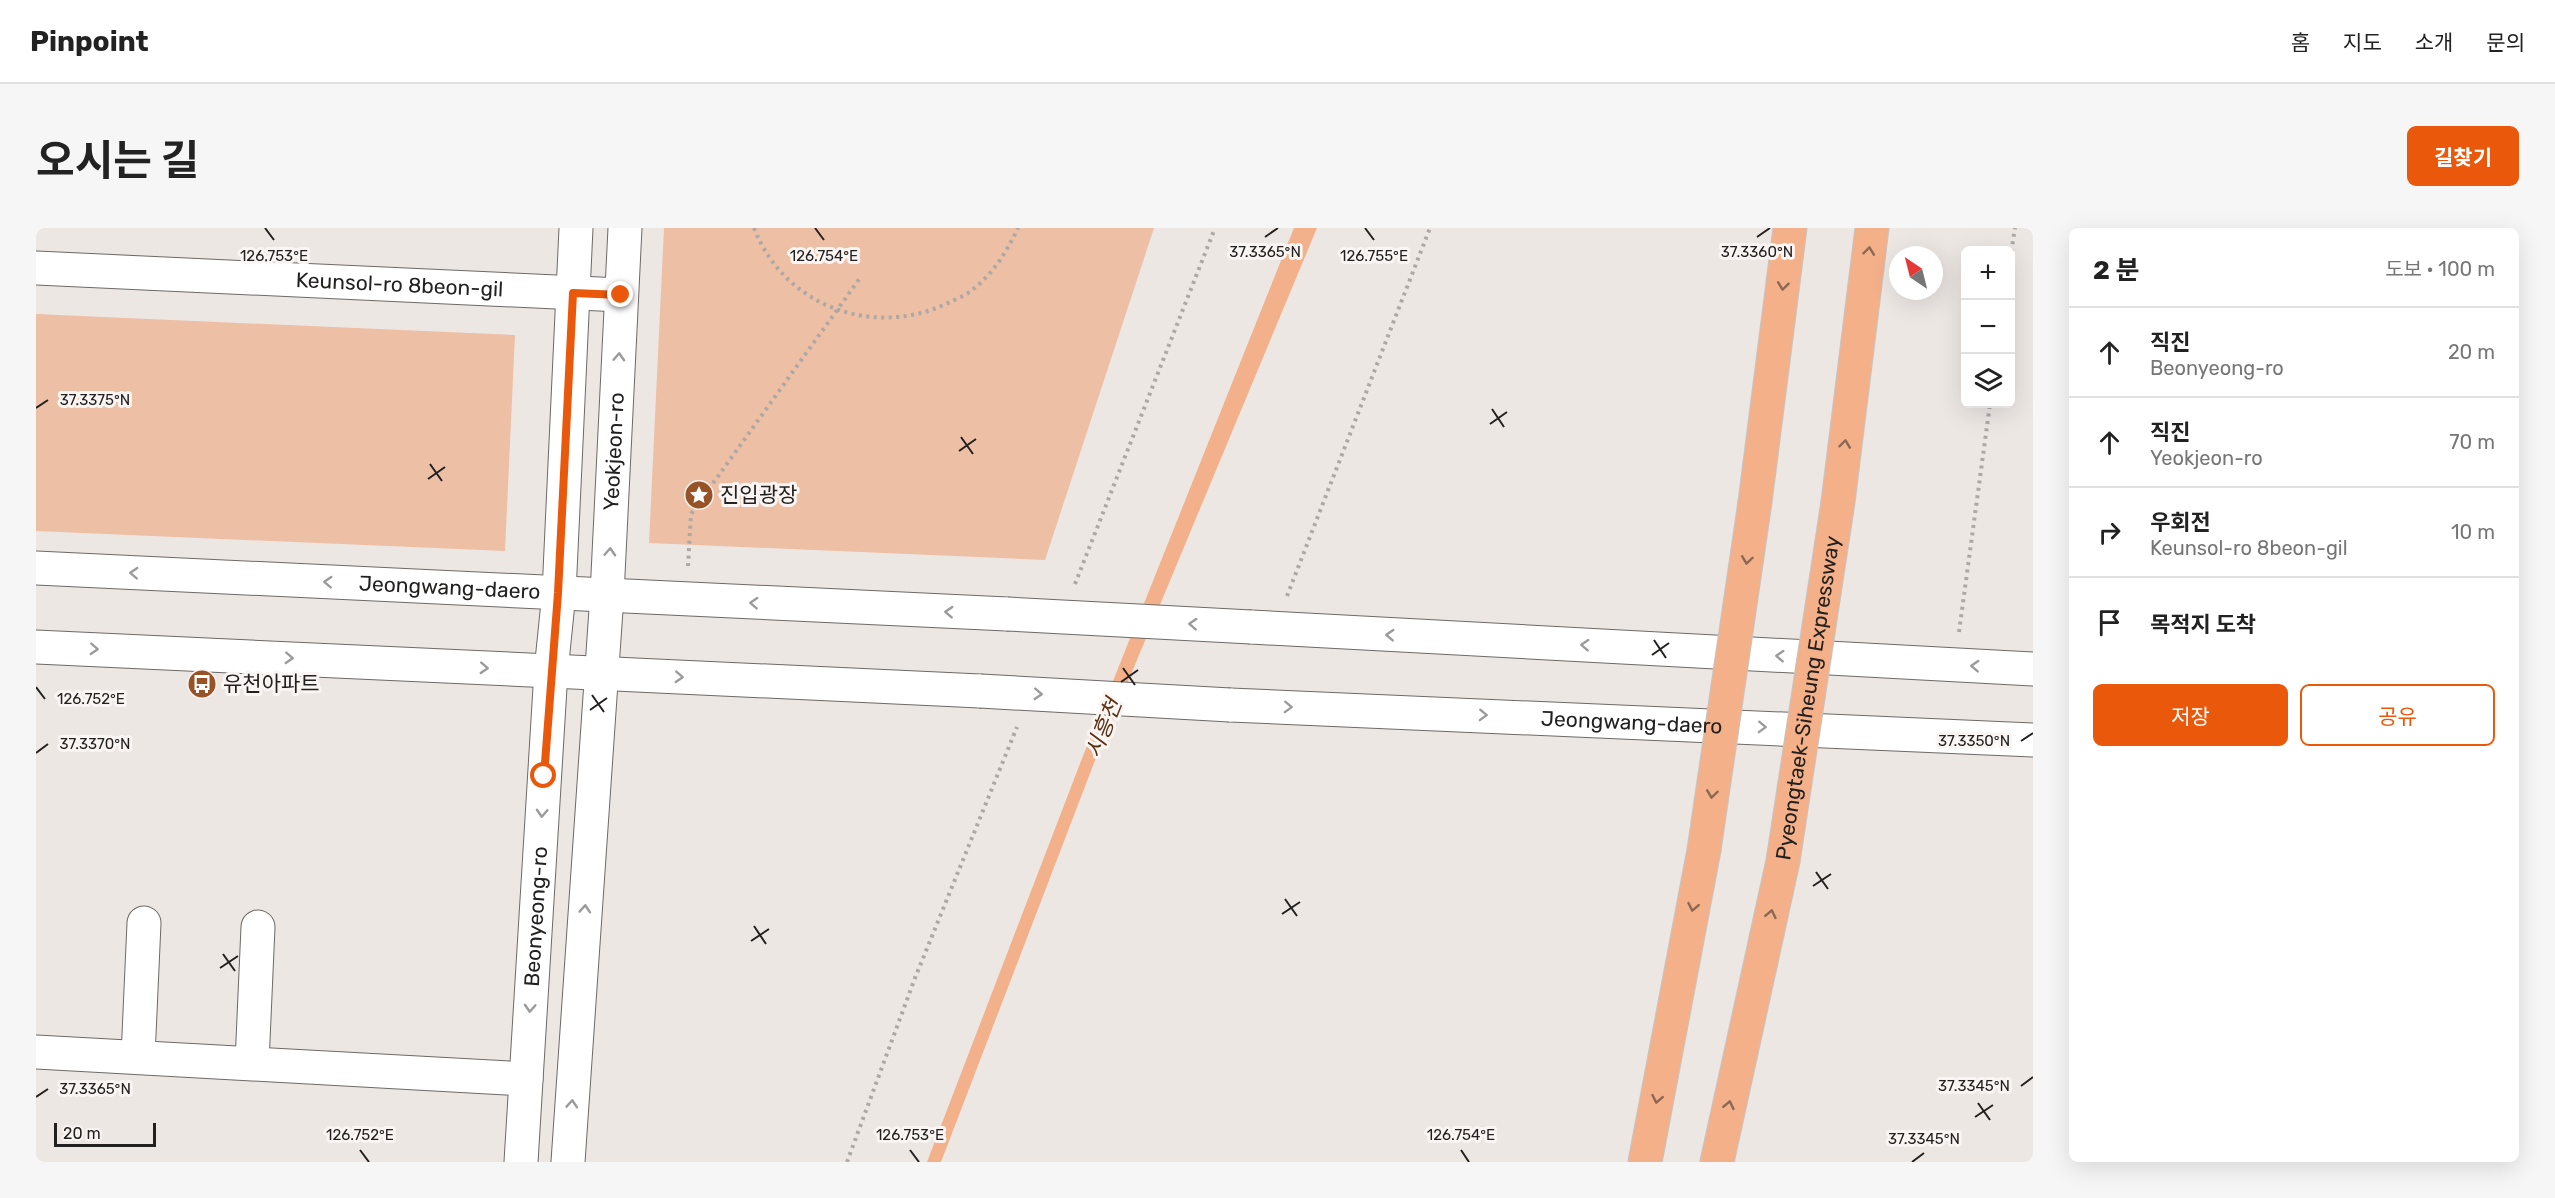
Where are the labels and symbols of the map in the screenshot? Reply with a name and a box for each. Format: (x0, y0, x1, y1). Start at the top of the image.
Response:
text: 37.3365°N (1229, 243, 1301, 261)
text: 37.3360°N (1721, 243, 1793, 261)
one-way arrow (1862, 246, 1874, 255)
north arrow (1889, 246, 1943, 300)
text: 126.753°E (240, 247, 308, 265)
text: 126.754°E (790, 247, 858, 265)
text: 126.755°E (1340, 247, 1408, 265)
street label: Keunsol-ro 8beon-gil (295, 267, 504, 302)
route end (607, 281, 633, 307)
one-way arrow (1777, 281, 1789, 291)
one-way arrow (612, 353, 625, 362)
text: 37.3375°N (60, 391, 130, 409)
street label: Yeokjeon-ro (598, 392, 629, 511)
one-way arrow (1838, 440, 1851, 449)
place icon: 진입광장 (683, 479, 715, 511)
place label: 진입광장 (720, 482, 797, 507)
street label: Pyeongtaek-Siheung Expressway (1770, 534, 1845, 862)
one-way arrow (603, 547, 616, 556)
one-way arrow (1741, 555, 1753, 564)
one-way arrow (129, 566, 138, 579)
street label: Jeongwang-daero (358, 570, 541, 604)
one-way arrow (324, 576, 333, 589)
one-way arrow (749, 596, 758, 609)
one-way arrow (944, 605, 953, 618)
one-way arrow (1188, 618, 1197, 631)
one-way arrow (1386, 629, 1395, 642)
one-way arrow (1581, 639, 1590, 652)
one-way arrow (90, 643, 99, 656)
one-way arrow (1775, 650, 1784, 663)
one-way arrow (285, 652, 294, 665)
one-way arrow (1970, 660, 1979, 673)
one-way arrow (480, 661, 489, 674)
bus stop icon: 유천아파트 (186, 668, 218, 700)
one-way arrow (674, 670, 683, 683)
place label: 유천아파트 (223, 671, 320, 696)
one-way arrow (1034, 688, 1043, 701)
text: 126.752°E (57, 690, 125, 708)
water label: 시흥천 (1080, 692, 1128, 761)
one-way arrow (1284, 701, 1293, 714)
street label: Jeongwang-daero (1540, 706, 1723, 738)
one-way arrow (1479, 709, 1488, 722)
one-way arrow (1758, 720, 1767, 733)
text: 37.3350°N (1938, 732, 2010, 750)
text: 37.3370°N (59, 735, 131, 753)
route start (530, 762, 556, 788)
one-way arrow (1707, 790, 1719, 799)
one-way arrow (536, 808, 549, 817)
street label: Beonyeong-ro (519, 845, 552, 987)
one-way arrow (1687, 902, 1700, 912)
one-way arrow (579, 905, 592, 914)
one-way arrow (1764, 910, 1777, 920)
one-way arrow (524, 1003, 537, 1012)
text: 37.3345°N (1938, 1077, 2010, 1095)
text: 37.3365°N (59, 1080, 131, 1098)
one-way arrow (1651, 1094, 1664, 1104)
one-way arrow (566, 1099, 579, 1108)
one-way arrow (1722, 1100, 1735, 1110)
scale bar (54, 1120, 156, 1148)
text: 126.752°E (326, 1126, 394, 1144)
text: 126.753°E (876, 1126, 944, 1144)
text: 126.754°E (1427, 1126, 1495, 1144)
text: 37.3345°N (1888, 1130, 1960, 1148)

